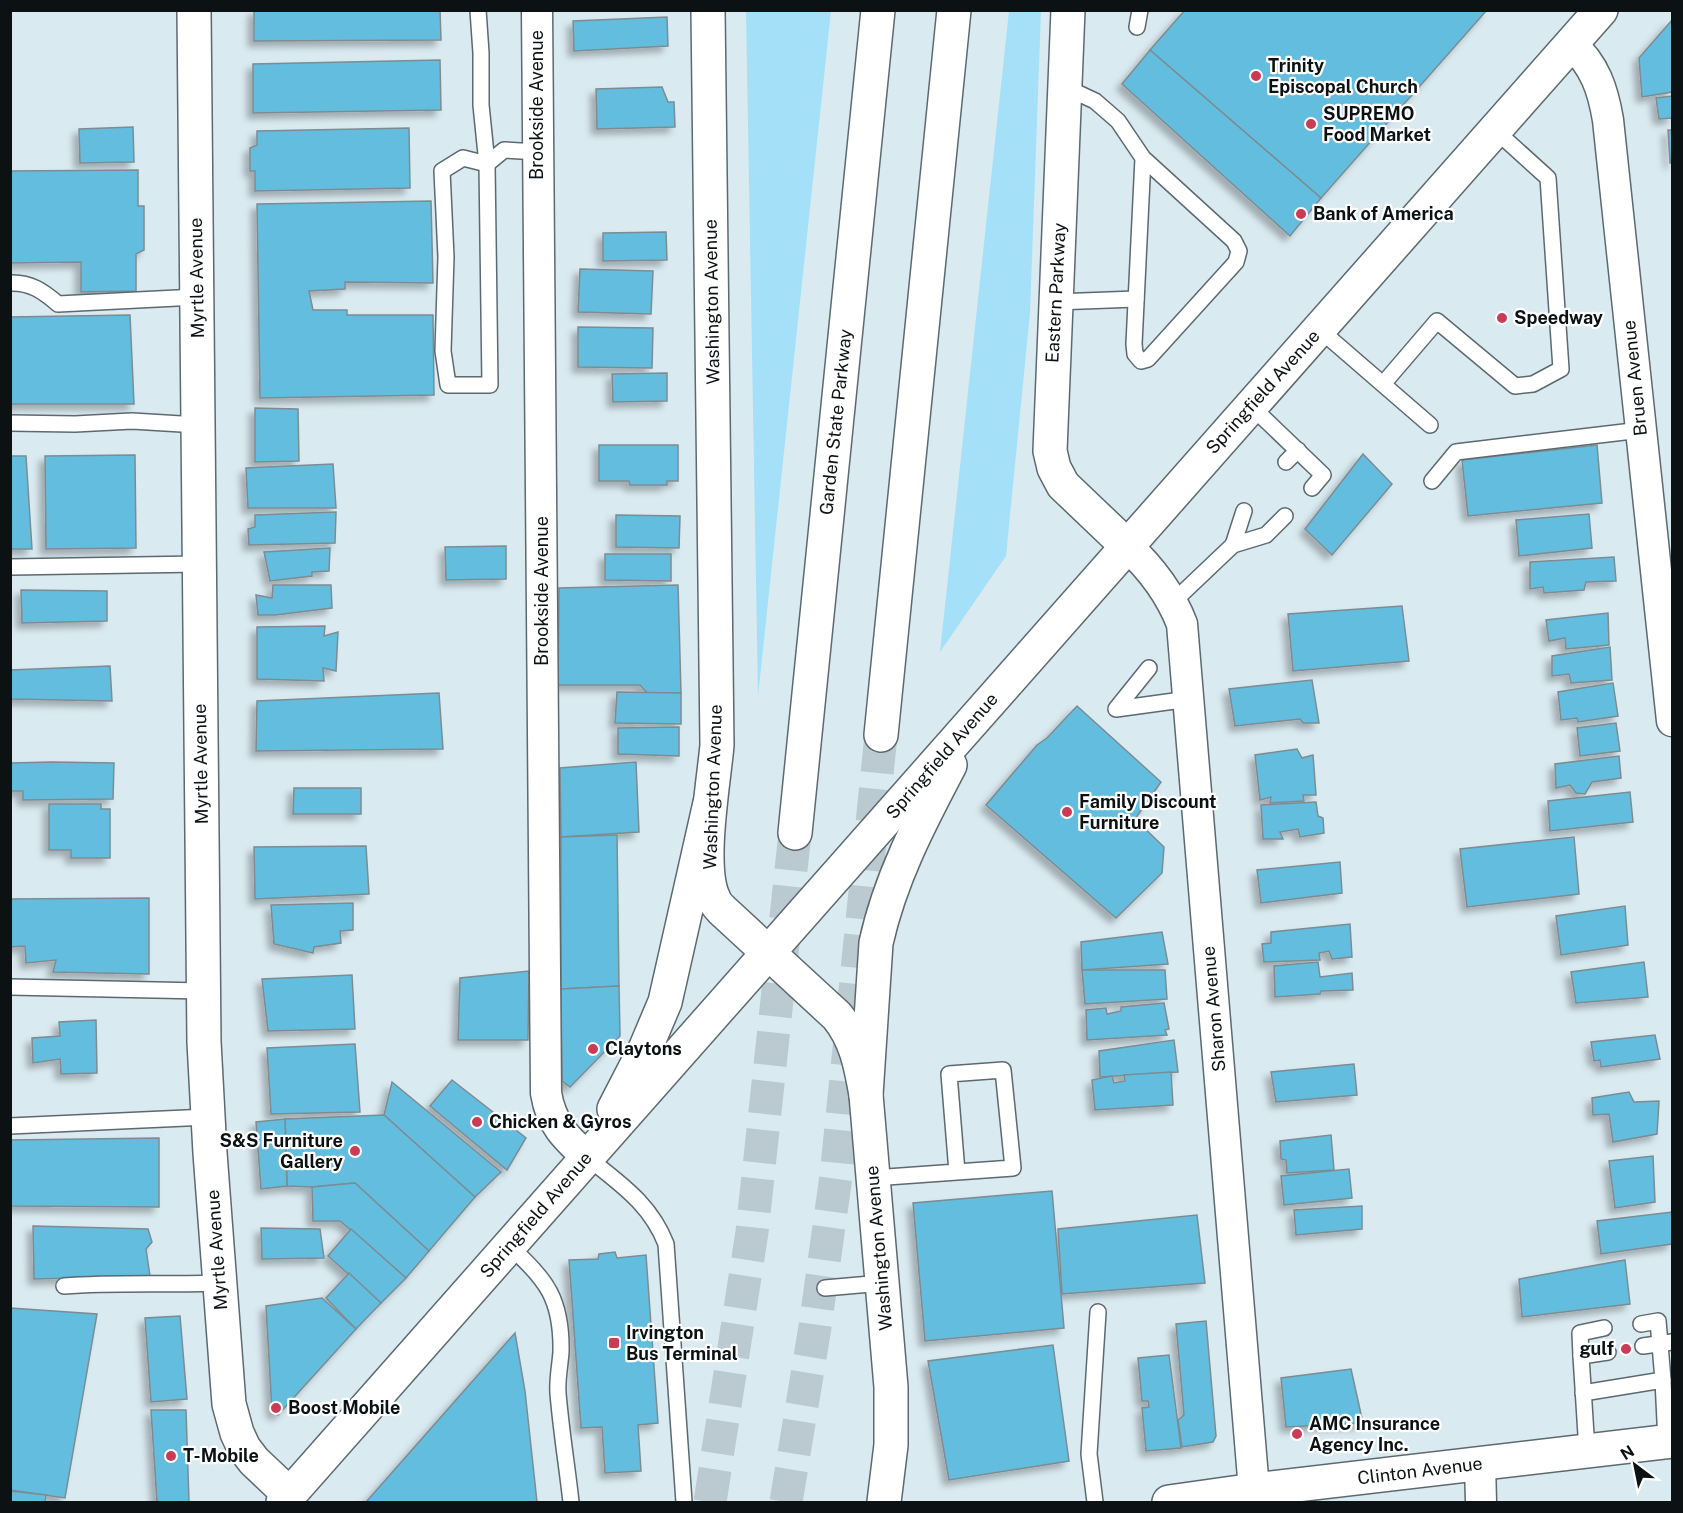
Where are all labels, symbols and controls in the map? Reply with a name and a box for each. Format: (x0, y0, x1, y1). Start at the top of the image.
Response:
street label: Brookside Avenue (526, 30, 547, 180)
place label: Trinity Episcopal Church (1268, 55, 1418, 97)
marker: Trinity Episcopal Church (1249, 69, 1263, 83)
place label: SUPREMO Food Market (1323, 103, 1431, 145)
marker: SUPREMO Food Market (1304, 117, 1318, 131)
place label: Bank of America (1313, 203, 1454, 224)
marker: Bank of America (1294, 207, 1308, 221)
street label: Myrtle Avenue (185, 218, 208, 338)
street label: Washington Avenue (700, 219, 723, 385)
street label: Eastern Parkway (1041, 222, 1070, 364)
place label: Speedway (1514, 307, 1603, 328)
marker: Speedway (1495, 311, 1509, 325)
street label: Bruen Avenue (1618, 319, 1651, 437)
street label: Springfield Avenue (1201, 325, 1324, 458)
street label: Garden State Parkway (815, 328, 856, 516)
street label: Brookside Avenue (531, 516, 552, 666)
street label: Springfield Avenue (881, 688, 1002, 823)
street label: Myrtle Avenue (189, 704, 212, 824)
street label: Washington Avenue (699, 704, 726, 870)
place label: Family Discount Furniture (1079, 791, 1217, 833)
marker: Family Discount Furniture (1060, 805, 1074, 819)
street label: Sharon Avenue (1198, 945, 1229, 1073)
place label: Claytons (605, 1038, 682, 1059)
marker: Claytons (586, 1042, 600, 1056)
place label: Chicken & Gyros (489, 1111, 631, 1132)
marker: Chicken & Gyros (470, 1115, 484, 1129)
place label: S&S Furniture Gallery (219, 1130, 343, 1172)
marker: S&S Furniture Gallery (348, 1144, 362, 1158)
street label: Springfield Avenue (475, 1147, 596, 1282)
street label: Washington Avenue (861, 1165, 896, 1331)
street label: Myrtle Avenue (202, 1189, 231, 1311)
place label: Irvington Bus Terminal (626, 1322, 738, 1364)
marker: Irvington Bus Terminal (607, 1336, 621, 1350)
place label: gulf (1579, 1338, 1614, 1359)
marker: gulf (1619, 1342, 1633, 1356)
place label: Boost Mobile (288, 1397, 400, 1418)
marker: Boost Mobile (269, 1401, 283, 1415)
place label: AMC Insurance Agency Inc. (1309, 1413, 1440, 1455)
marker: AMC Insurance Agency Inc. (1290, 1427, 1304, 1441)
north arrow (1605, 1435, 1665, 1495)
text: N (1617, 1441, 1638, 1464)
place label: T-Mobile (183, 1445, 259, 1466)
marker: T-Mobile (164, 1449, 178, 1463)
street label: Clinton Avenue (1356, 1452, 1484, 1489)

